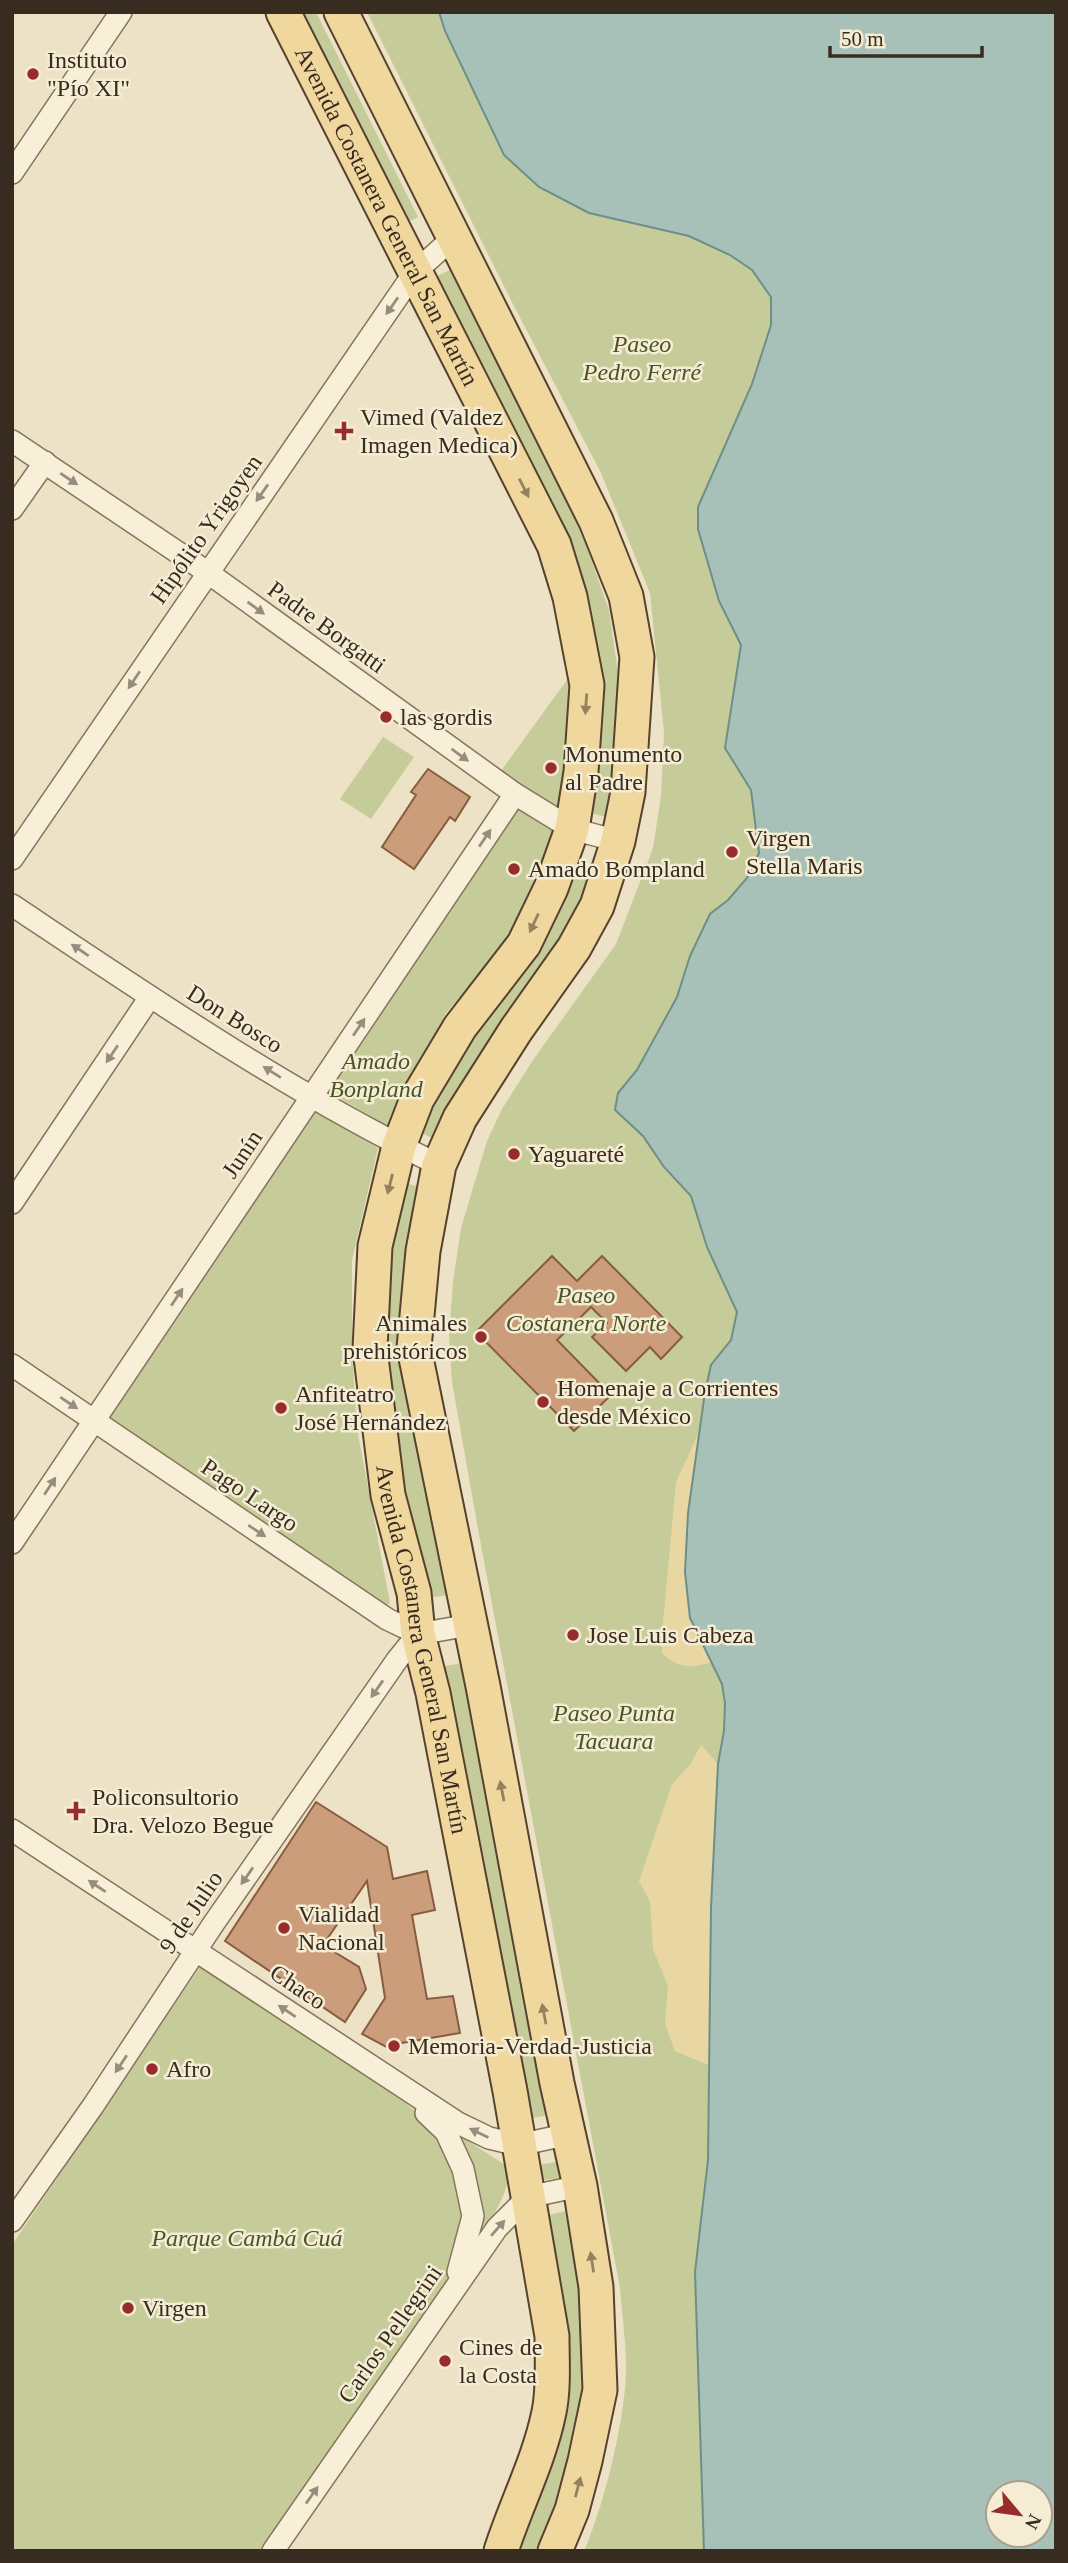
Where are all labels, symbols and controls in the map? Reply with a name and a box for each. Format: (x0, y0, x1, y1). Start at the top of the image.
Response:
scale bar (830, 14, 982, 58)
text: 50 m (841, 27, 884, 51)
street label: Avenida Costanera General San Martín (290, 42, 484, 390)
place label: Instituto "Pío XI" (47, 47, 130, 101)
marker: Instituto "Pío XI" (25, 66, 41, 82)
one-way arrow (385, 297, 399, 315)
park label: Paseo Pedro Ferré (582, 331, 703, 385)
place label: Vimed (Valdez Imagen Medica) (360, 404, 518, 458)
marker: Vimed (Valdez Imagen Medica) (334, 421, 354, 441)
street label: Hipólito Yrigoyen (145, 450, 267, 608)
one-way arrow (59, 472, 79, 485)
one-way arrow (519, 478, 530, 498)
one-way arrow (255, 484, 269, 502)
street label: Padre Borgatti (263, 576, 391, 679)
one-way arrow (247, 601, 265, 615)
one-way arrow (128, 671, 141, 690)
one-way arrow (580, 694, 591, 716)
place label: las gordis (400, 704, 493, 730)
marker: las gordis (378, 709, 394, 725)
place label: Monumento al Padre (565, 741, 682, 795)
one-way arrow (451, 748, 469, 763)
marker: Monumento al Padre (543, 760, 559, 776)
place label: Virgen Stella Maris (746, 825, 863, 879)
one-way arrow (479, 828, 492, 848)
marker: Virgen Stella Maris (724, 844, 740, 860)
place label: Amado Bompland (528, 856, 705, 882)
marker: Amado Bompland (506, 861, 522, 877)
one-way arrow (529, 913, 540, 934)
one-way arrow (71, 943, 89, 957)
street label: Don Bosco (183, 980, 287, 1058)
one-way arrow (352, 1017, 365, 1037)
one-way arrow (106, 1044, 119, 1063)
park label: Amado Bonpland (329, 1048, 424, 1102)
one-way arrow (262, 1066, 282, 1079)
street label: Junín (217, 1125, 267, 1183)
place label: Yaguareté (528, 1141, 624, 1167)
marker: Yaguareté (506, 1146, 522, 1162)
one-way arrow (384, 1173, 395, 1195)
park label: Paseo Costanera Norte (506, 1282, 667, 1336)
one-way arrow (170, 1287, 183, 1307)
place label: Animales prehistóricos (343, 1310, 467, 1364)
marker: Animales prehistóricos (473, 1329, 489, 1345)
place label: Homenaje a Corrientes desde México (557, 1375, 778, 1429)
place label: Anfiteatro José Hernández (295, 1381, 446, 1435)
marker: Homenaje a Corrientes desde México (535, 1394, 551, 1410)
one-way arrow (60, 1396, 78, 1410)
marker: Anfiteatro José Hernández (273, 1400, 289, 1416)
street label: Pago Largo (197, 1453, 303, 1537)
street label: Avenida Costanera General San Martín (371, 1463, 473, 1836)
one-way arrow (43, 1477, 57, 1495)
one-way arrow (248, 1524, 266, 1538)
place label: Jose Luis Cabeza (587, 1622, 754, 1648)
marker: Jose Luis Cabeza (565, 1627, 581, 1643)
one-way arrow (370, 1680, 384, 1698)
park label: Paseo Punta Tacuara (552, 1700, 675, 1754)
one-way arrow (497, 1780, 508, 1802)
place label: Policonsultorio Dra. Velozo Begue (92, 1784, 274, 1838)
marker: Policonsultorio Dra. Velozo Begue (66, 1801, 86, 1821)
street label: 9 de Julio (154, 1866, 228, 1958)
one-way arrow (240, 1867, 254, 1885)
one-way arrow (88, 1879, 106, 1893)
place label: Vialidad Nacional (298, 1901, 385, 1955)
marker: Vialidad Nacional (276, 1920, 292, 1936)
street label: Chaco (265, 1959, 331, 2015)
one-way arrow (538, 2003, 549, 2025)
one-way arrow (278, 2004, 296, 2018)
place label: Memoria-Verdad-Justicia (408, 2033, 652, 2059)
marker: Memoria-Verdad-Justicia (386, 2038, 402, 2054)
one-way arrow (114, 2055, 127, 2074)
place label: Afro (166, 2056, 211, 2082)
marker: Afro (144, 2061, 160, 2077)
one-way arrow (469, 2127, 489, 2139)
one-way arrow (490, 2219, 506, 2237)
park label: Parque Cambá Cuá (150, 2225, 343, 2251)
one-way arrow (586, 2251, 597, 2273)
street label: Carlos Pellegrini (333, 2260, 447, 2408)
place label: Virgen (142, 2295, 207, 2321)
marker: Virgen (120, 2300, 136, 2316)
place label: Cines de la Costa (459, 2334, 542, 2388)
marker: Cines de la Costa (437, 2353, 453, 2369)
one-way arrow (574, 2476, 584, 2497)
north arrow (984, 2479, 1054, 2549)
one-way arrow (305, 2485, 318, 2504)
text: N (1021, 2511, 1046, 2533)

